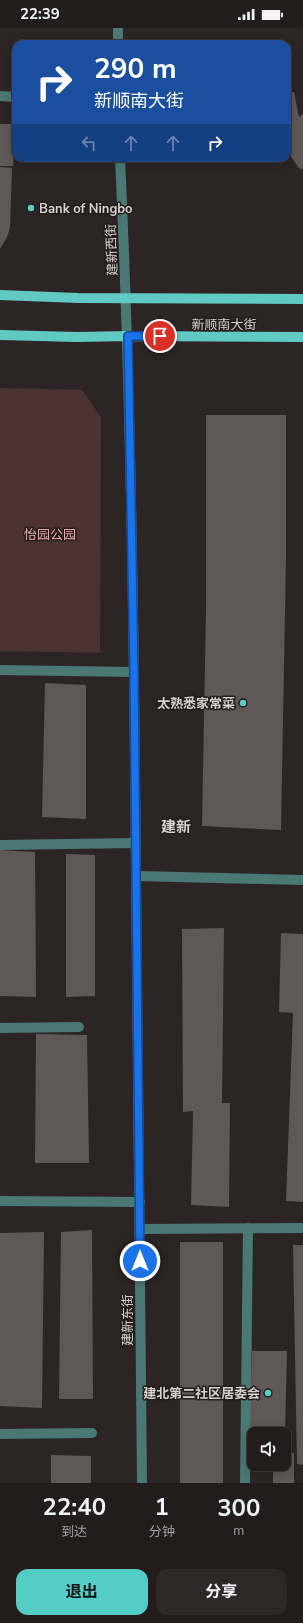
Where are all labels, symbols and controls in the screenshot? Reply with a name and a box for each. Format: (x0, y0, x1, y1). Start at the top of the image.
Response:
text: 22:39 (20, 4, 60, 24)
text: 290 m (94, 50, 177, 88)
icon: right (28, 56, 80, 108)
text: 新顺南大街 (94, 89, 184, 113)
icon: left (78, 132, 100, 154)
icon: ahead (120, 132, 142, 154)
icon: ahead (162, 132, 184, 154)
icon: right (204, 132, 226, 154)
place label: Bank of Ningbo (39, 200, 133, 218)
marker: Bank of Ningbo (26, 203, 36, 213)
street label: 建新西街 (102, 224, 122, 276)
street label: 新顺南大街 (191, 316, 257, 334)
pin (143, 319, 177, 353)
icon: arrive (149, 325, 171, 347)
park label: 怡园公园 (24, 526, 76, 544)
place label: 太熟悉家常菜 (157, 695, 235, 713)
marker: 太熟悉家常菜 (238, 698, 248, 708)
district label: 建新 (161, 817, 191, 837)
position arrow (119, 1240, 161, 1282)
street label: 建新东街 (119, 1294, 137, 1346)
place label: 建北第二社区居委会 (143, 1385, 260, 1403)
marker: 建北第二社区居委会 (263, 1388, 273, 1398)
map controls (247, 1427, 291, 1471)
button: sound (247, 1427, 291, 1471)
text: 22:40 (43, 1491, 106, 1523)
text: 1 (154, 1491, 169, 1523)
text: 300 (217, 1492, 260, 1524)
text: m (233, 1522, 244, 1540)
text: 到达 (61, 1523, 87, 1541)
text: 分钟 (149, 1523, 175, 1541)
button: 退出 (16, 1569, 148, 1615)
button: 分享 (156, 1569, 287, 1615)

